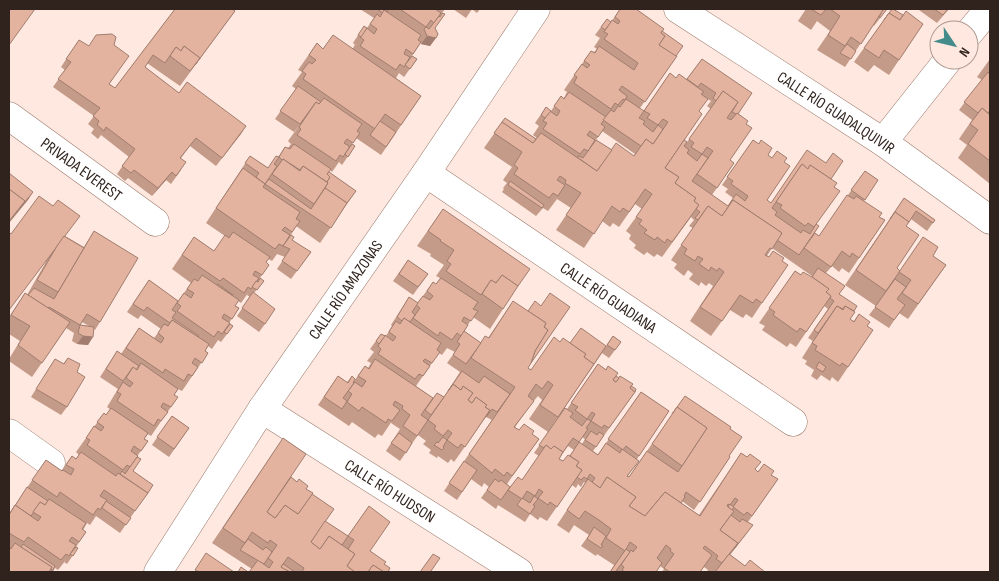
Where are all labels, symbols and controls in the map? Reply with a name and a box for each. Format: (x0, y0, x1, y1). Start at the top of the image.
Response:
north arrow (929, 20, 979, 70)
text: N (955, 44, 973, 60)
street label: CALLE RÍO GUADALQUIVIR (773, 68, 898, 158)
street label: PRIVADA EVEREST (37, 134, 126, 206)
street label: CALLE RÍO AMAZONAS (305, 237, 387, 343)
street label: CALLE RÍO GUADIANA (556, 259, 660, 338)
street label: CALLE RÍO HUDSON (341, 456, 438, 527)

